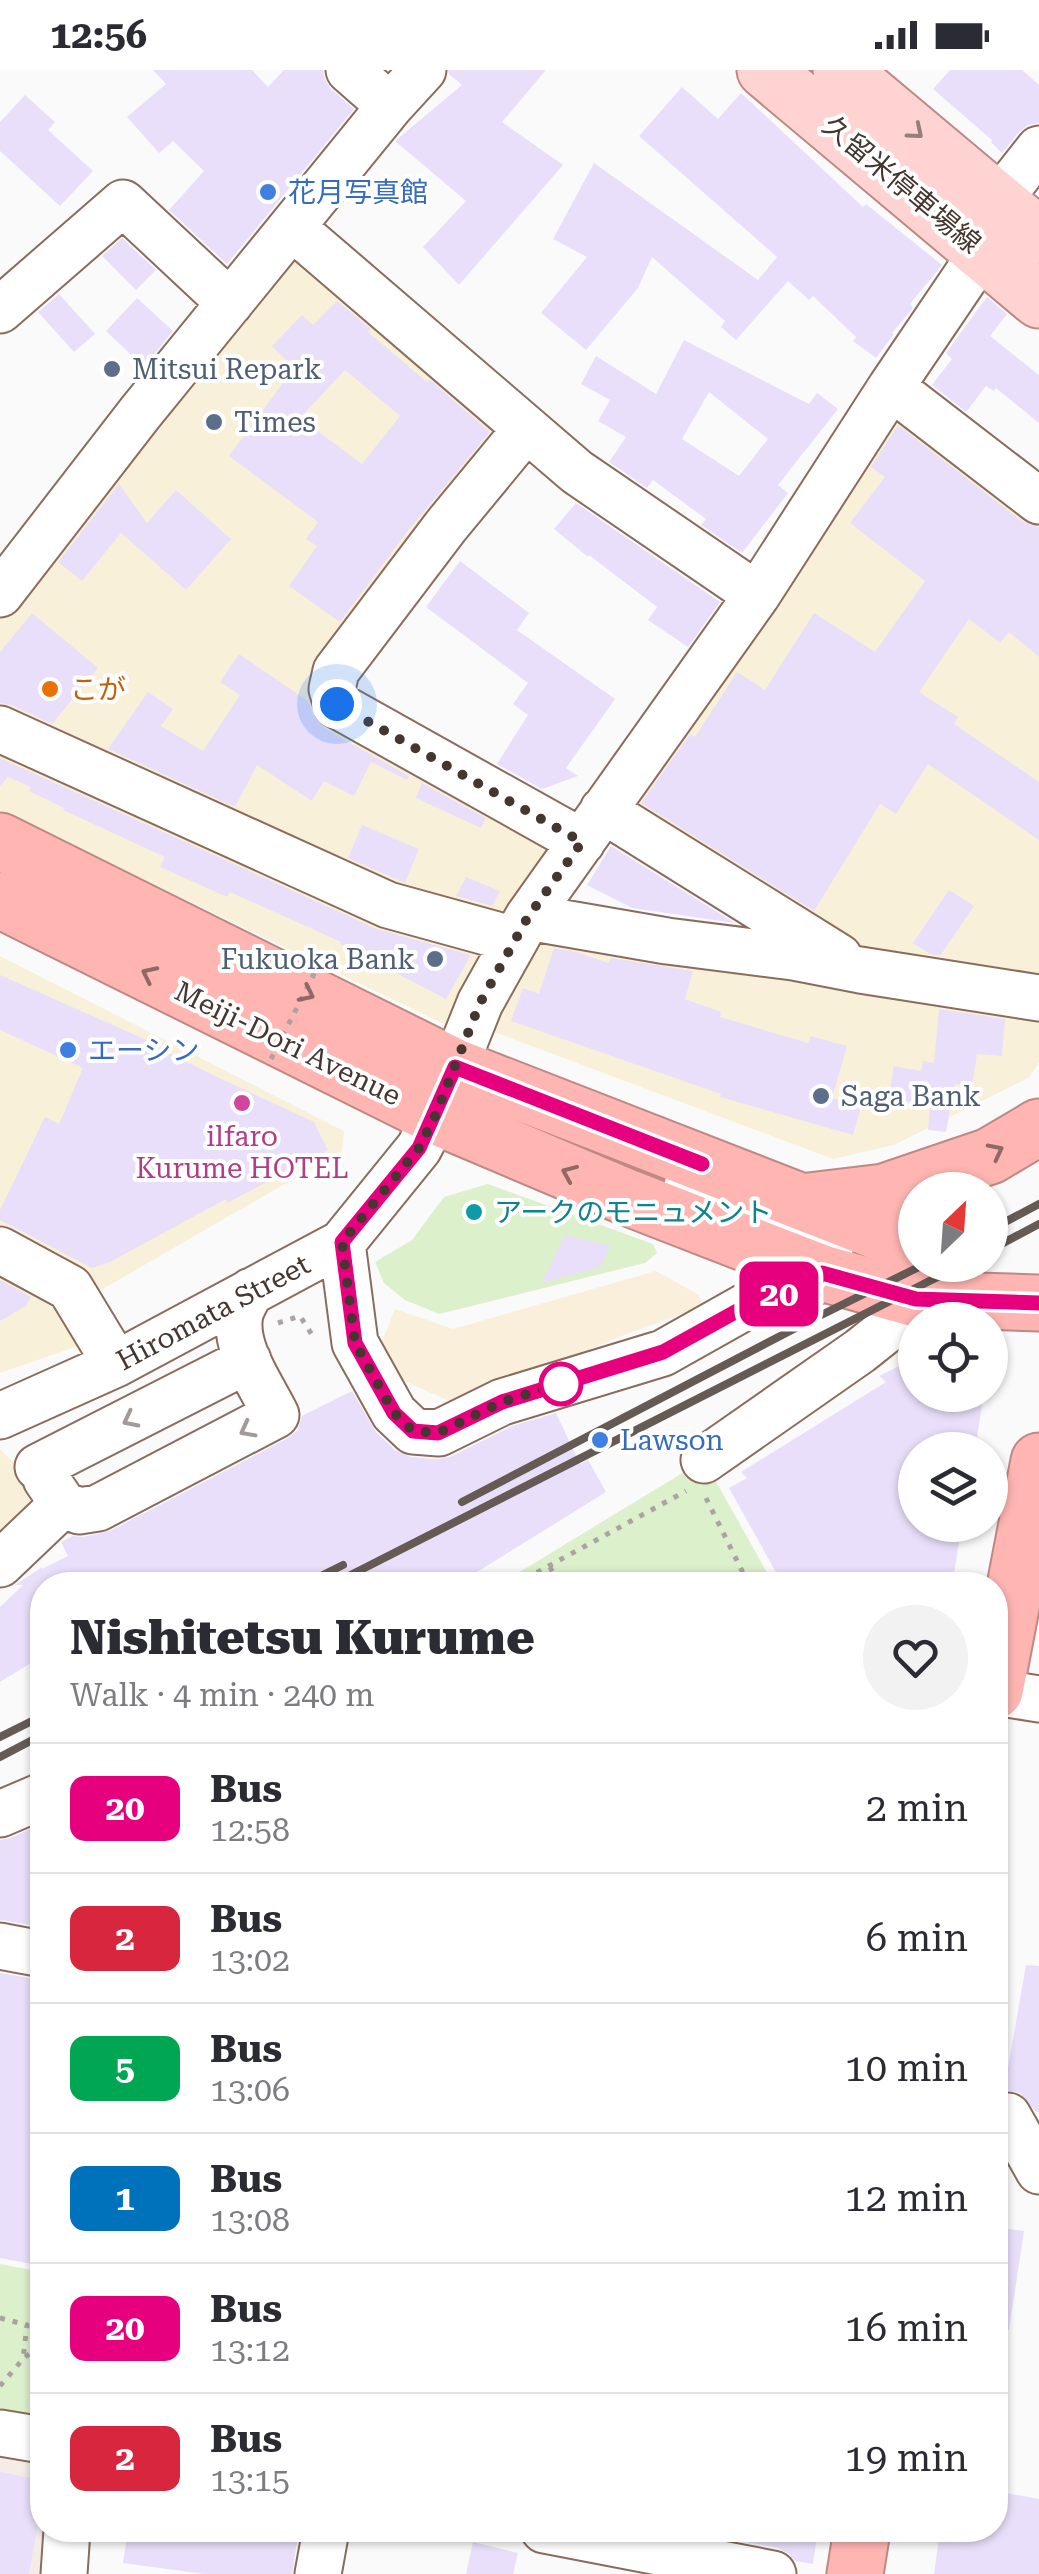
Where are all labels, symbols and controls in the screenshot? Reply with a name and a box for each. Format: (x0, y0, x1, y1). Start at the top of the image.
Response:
text: 12:56 (50, 13, 147, 57)
street label: 久留米停車場線 (816, 109, 987, 260)
one-way arrow (904, 120, 922, 138)
place label: 花月写真館 (288, 176, 428, 209)
marker: 花月写真館 (257, 181, 279, 203)
place label: Mitsui Repark (132, 353, 322, 386)
marker: Mitsui Repark (101, 358, 123, 380)
place label: Times (234, 406, 316, 439)
marker: Times (203, 411, 225, 433)
place label: こが (70, 673, 126, 706)
marker: こが (39, 678, 61, 700)
your location (312, 679, 362, 729)
place label: Fukuoka Bank (220, 943, 415, 976)
marker: Fukuoka Bank (424, 948, 446, 970)
one-way arrow (141, 967, 159, 986)
street label: Meiji-Dori Avenue (169, 974, 406, 1112)
one-way arrow (296, 981, 314, 1001)
place label: エーシン (88, 1034, 199, 1067)
marker: エーシン (57, 1039, 79, 1061)
place label: Saga Bank (841, 1080, 981, 1113)
marker: Saga Bank (810, 1085, 832, 1107)
marker: ilfaro Kurume HOTEL (231, 1092, 253, 1114)
place label: ilfaro Kurume HOTEL (136, 1120, 349, 1185)
one-way arrow (985, 1144, 1003, 1163)
one-way arrow (561, 1165, 579, 1185)
north arrow (898, 1172, 1008, 1282)
map controls (898, 1172, 1008, 1542)
place label: アークのモニュメント (494, 1196, 772, 1229)
marker: アークのモニュメント (463, 1201, 485, 1223)
street label: Hiromata Street (111, 1248, 315, 1377)
line badge: 20 (734, 1262, 824, 1326)
text: 20 (759, 1274, 799, 1315)
button: locate (898, 1302, 1008, 1412)
unlabelled marker (540, 1363, 582, 1405)
one-way arrow (123, 1408, 141, 1427)
one-way arrow (239, 1418, 257, 1438)
place label: Lawson (620, 1424, 724, 1457)
marker: Lawson (589, 1429, 611, 1451)
button: layers (898, 1432, 1008, 1542)
button: heart (863, 1605, 968, 1710)
text: Nishitetsu Kurume (70, 1610, 535, 1666)
text: Walk · 4 min · 240 m (70, 1676, 374, 1714)
text: Bus (210, 1767, 282, 1811)
text: 2 min (866, 1786, 968, 1830)
text: 20 (105, 1788, 145, 1829)
text: 12:58 (210, 1811, 290, 1849)
text: Bus (210, 1897, 282, 1941)
text: 6 min (866, 1916, 968, 1960)
text: 2 (115, 1918, 135, 1959)
text: 13:02 (210, 1941, 290, 1979)
text: Bus (210, 2027, 282, 2071)
text: 10 min (845, 2046, 968, 2090)
text: 5 (115, 2048, 135, 2089)
text: 13:06 (210, 2071, 290, 2109)
text: Bus (210, 2157, 282, 2201)
text: 12 min (845, 2176, 968, 2220)
text: 1 (115, 2178, 135, 2219)
text: 13:08 (210, 2201, 290, 2239)
text: Bus (210, 2287, 282, 2331)
text: 16 min (845, 2306, 968, 2350)
text: 20 (105, 2308, 145, 2349)
text: 13:12 (210, 2331, 290, 2369)
text: Bus (210, 2417, 282, 2461)
text: 19 min (845, 2436, 968, 2480)
text: 2 (115, 2438, 135, 2479)
text: 13:15 (210, 2461, 290, 2499)

